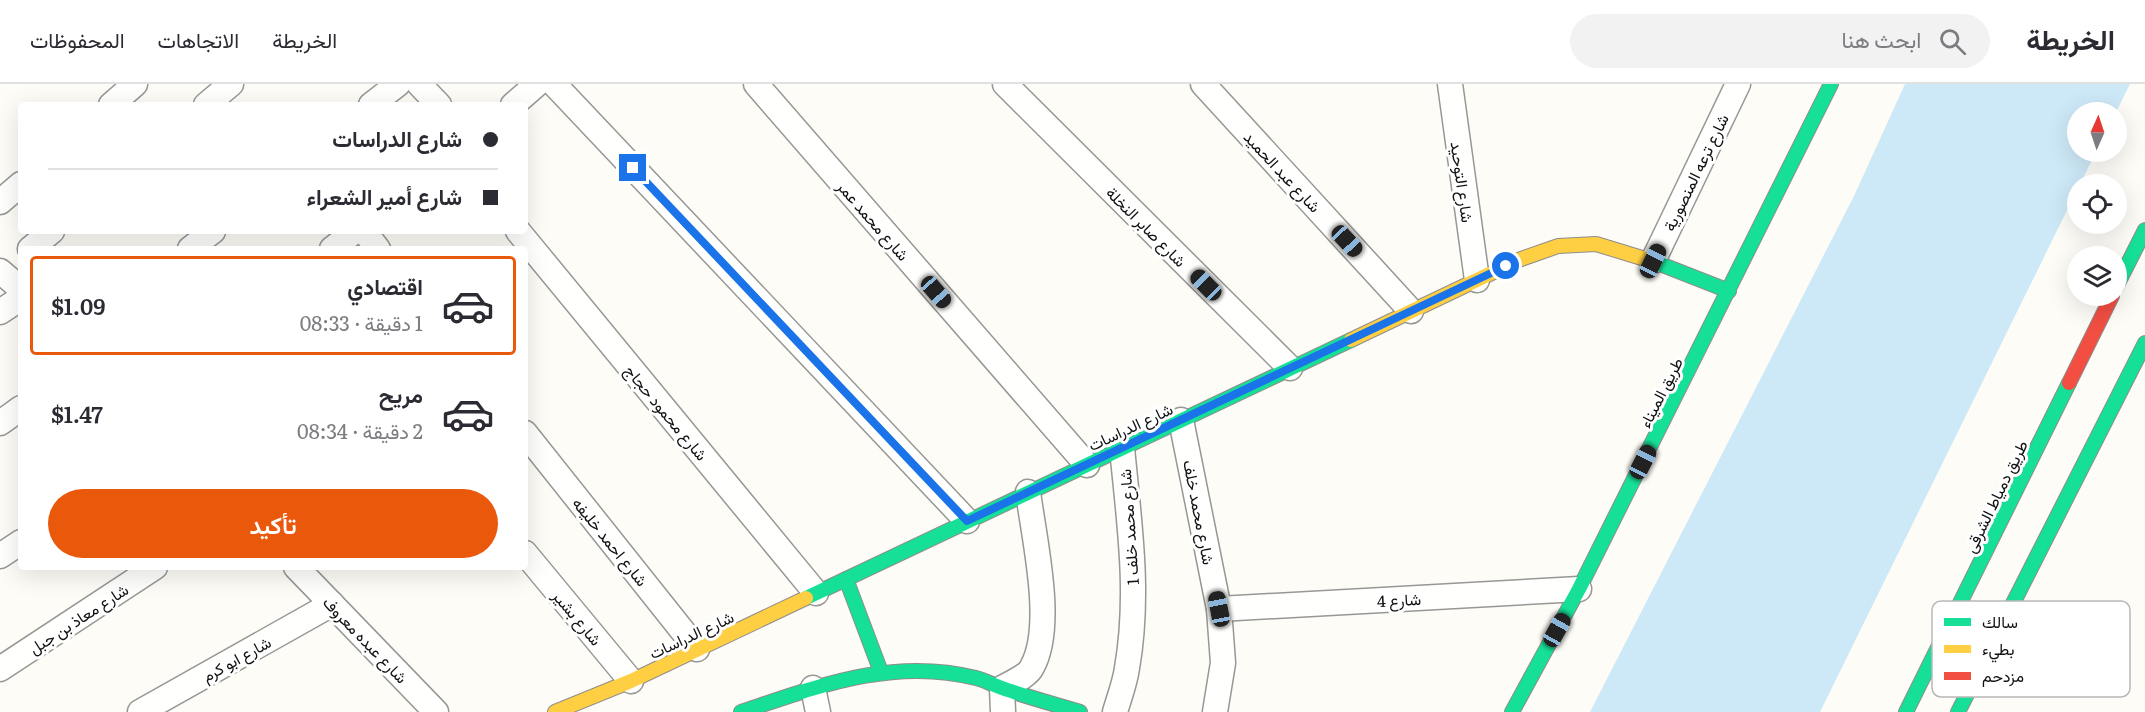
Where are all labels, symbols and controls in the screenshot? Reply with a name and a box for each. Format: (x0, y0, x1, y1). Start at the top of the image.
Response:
search box (1570, 14, 1990, 68)
text: الخريطة (2026, 17, 2115, 59)
text: ابحث هنا (1841, 22, 1921, 55)
text: المحفوظات (30, 23, 125, 54)
text: الاتجاهات (158, 23, 239, 54)
text: الخريطة (272, 23, 337, 54)
icon: search (1936, 25, 1969, 58)
north arrow (2067, 102, 2127, 162)
map controls (2067, 102, 2127, 306)
street label: شارع ترعه المنصورية (1656, 109, 1735, 235)
text: شارع الدراسات (332, 121, 462, 154)
street label: شارع عبد الحميد (1238, 125, 1327, 218)
street label: شارع التوحيد (1444, 140, 1481, 224)
route end (619, 154, 646, 181)
street label: شارع محمد عمر (831, 174, 916, 266)
button: locate (2067, 174, 2127, 234)
text: شارع أمير الشعراء (307, 179, 462, 212)
street label: شارع صابر النخلة (1101, 180, 1193, 272)
car (1328, 222, 1366, 260)
car (1637, 241, 1669, 281)
button: layers (2067, 246, 2127, 306)
route start (1492, 252, 1519, 279)
car (1187, 266, 1225, 304)
text: اقتصادي (347, 269, 423, 302)
car (917, 273, 955, 311)
icon: car (441, 279, 495, 333)
text: $1.09 (51, 289, 106, 322)
text: 1 دقيقة · 08:33 (300, 307, 423, 337)
street label: طريق الميناء (1632, 352, 1688, 432)
street label: شارع محمود حجاج (619, 359, 714, 466)
text: مريح (379, 377, 423, 410)
icon: car (441, 387, 495, 441)
street label: شارع الدراسات (1084, 396, 1177, 457)
text: $1.47 (51, 397, 103, 430)
text: 2 دقيقة · 08:34 (297, 415, 423, 445)
street label: طريق دمياط الشرقى (1957, 435, 2033, 557)
car (1627, 442, 1659, 482)
street label: شارع محمد خلف (1177, 457, 1222, 567)
street label: شارع محمد خلف 1 (1112, 468, 1145, 586)
button: تأكيد (48, 489, 498, 558)
street label: شارع احمد خليفه (567, 491, 654, 591)
street label: شارع معاذ بن جبل (23, 577, 133, 660)
street label: شارع بشير (546, 583, 608, 651)
street label: شارع 4 (1376, 586, 1422, 613)
street label: شارع عبده معروف (317, 590, 414, 689)
car (1207, 590, 1231, 628)
legend (1932, 601, 2130, 697)
street label: شارع الدراسات (645, 604, 738, 665)
text: سالك (1982, 609, 2018, 633)
car (1540, 610, 1574, 650)
street label: شارع ابو كرم (197, 629, 275, 688)
text: بطيء (1982, 636, 2014, 663)
text: مزدحم (1982, 663, 2024, 687)

